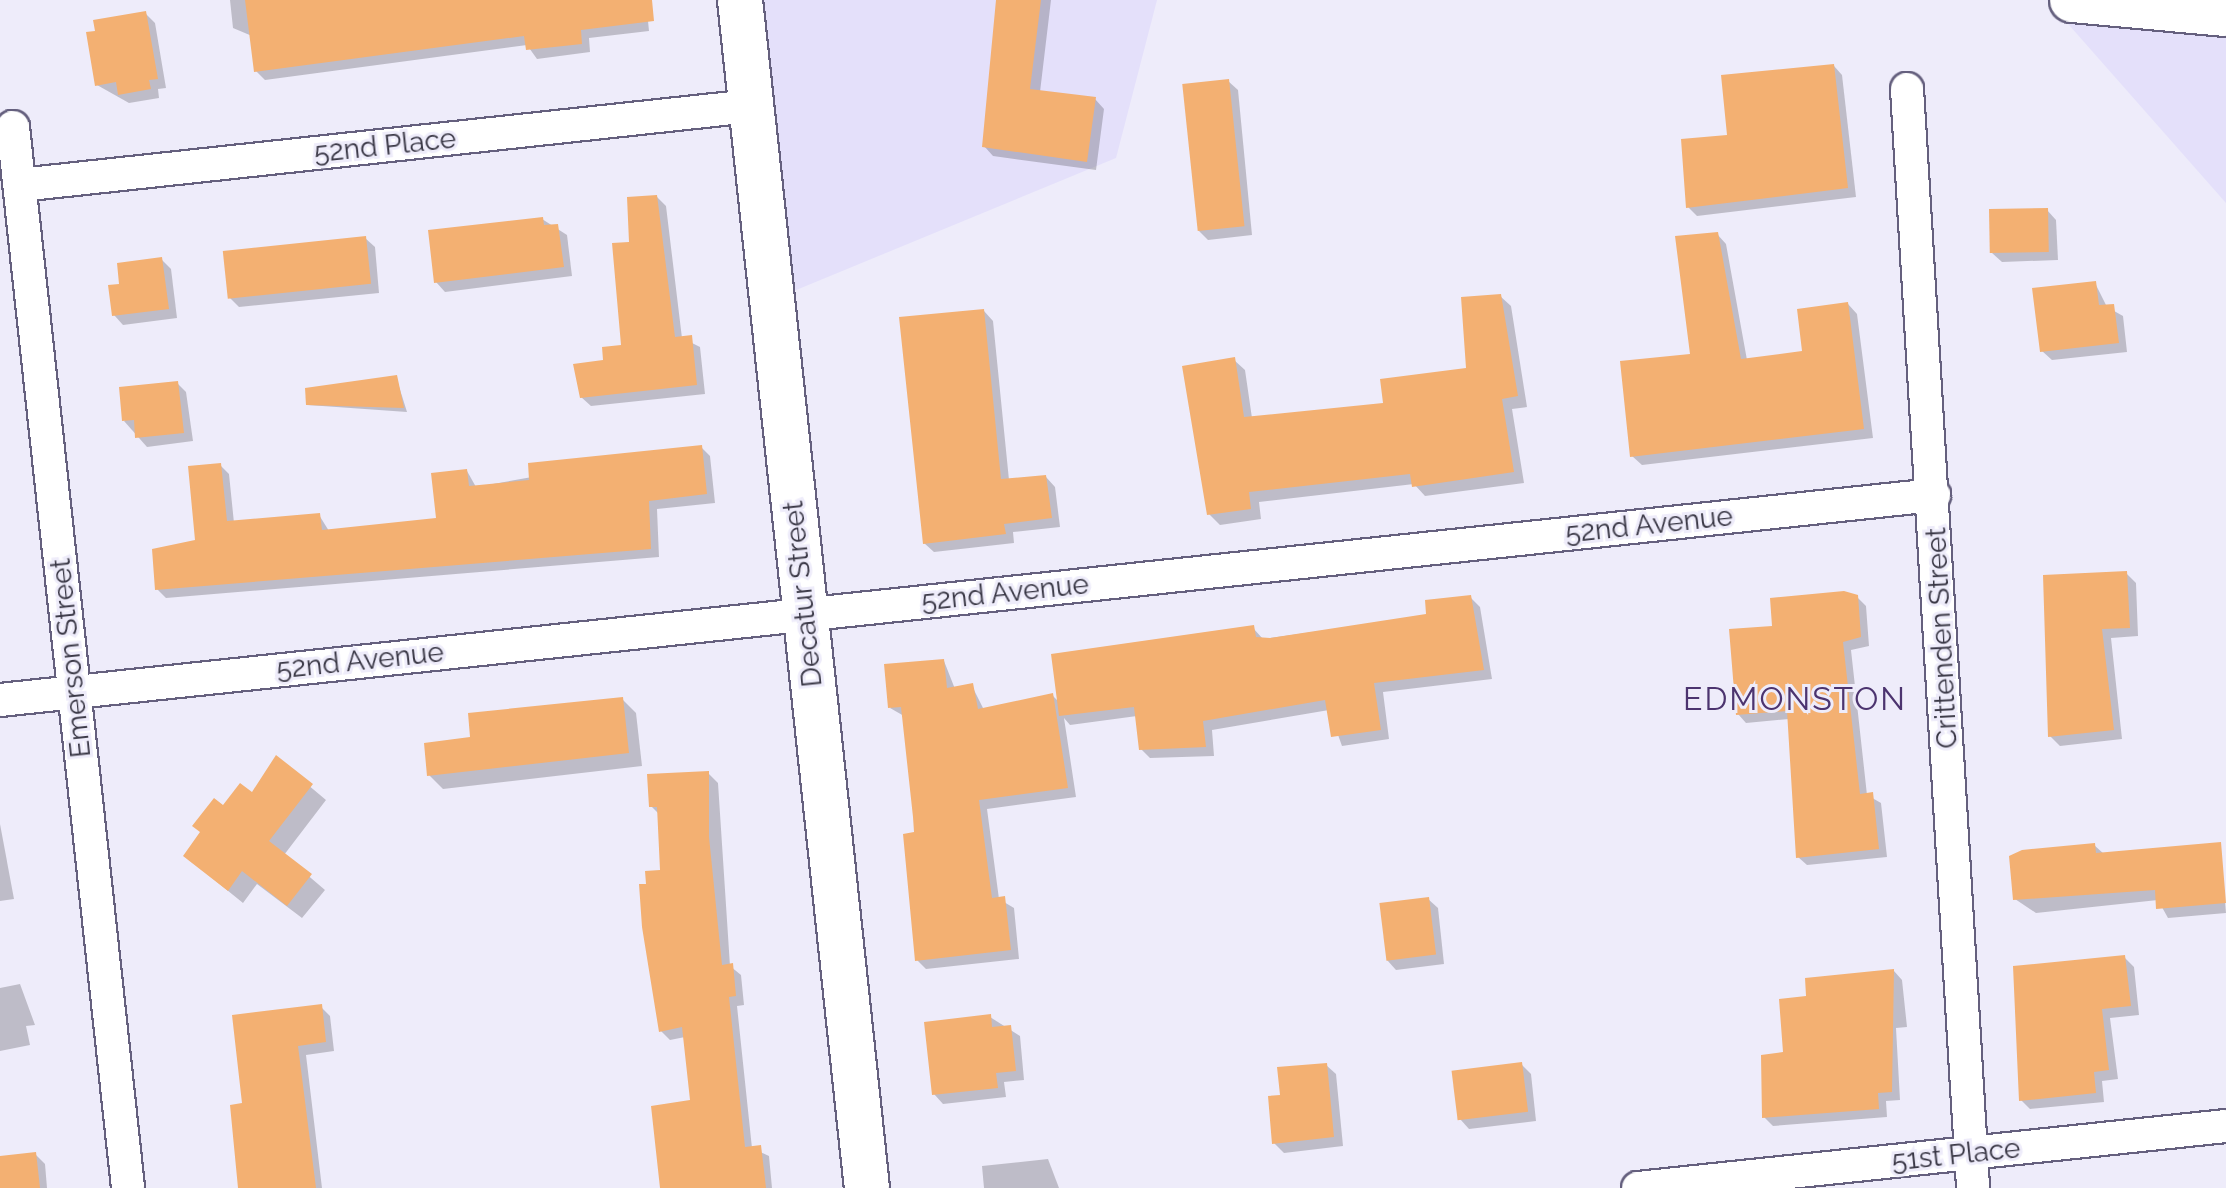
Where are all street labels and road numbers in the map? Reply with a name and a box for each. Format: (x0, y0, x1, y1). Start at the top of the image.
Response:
street label: 52nd Place (312, 122, 458, 170)
street label: Decatur Street (776, 499, 830, 689)
street label: 52nd Avenue (1563, 499, 1735, 551)
street label: Crittenden Street (1919, 527, 1965, 749)
street label: Emerson Street (44, 557, 98, 759)
street label: 52nd Avenue (919, 567, 1091, 619)
street label: 52nd Avenue (274, 635, 446, 687)
street label: 51st Place (1890, 1132, 2022, 1178)

